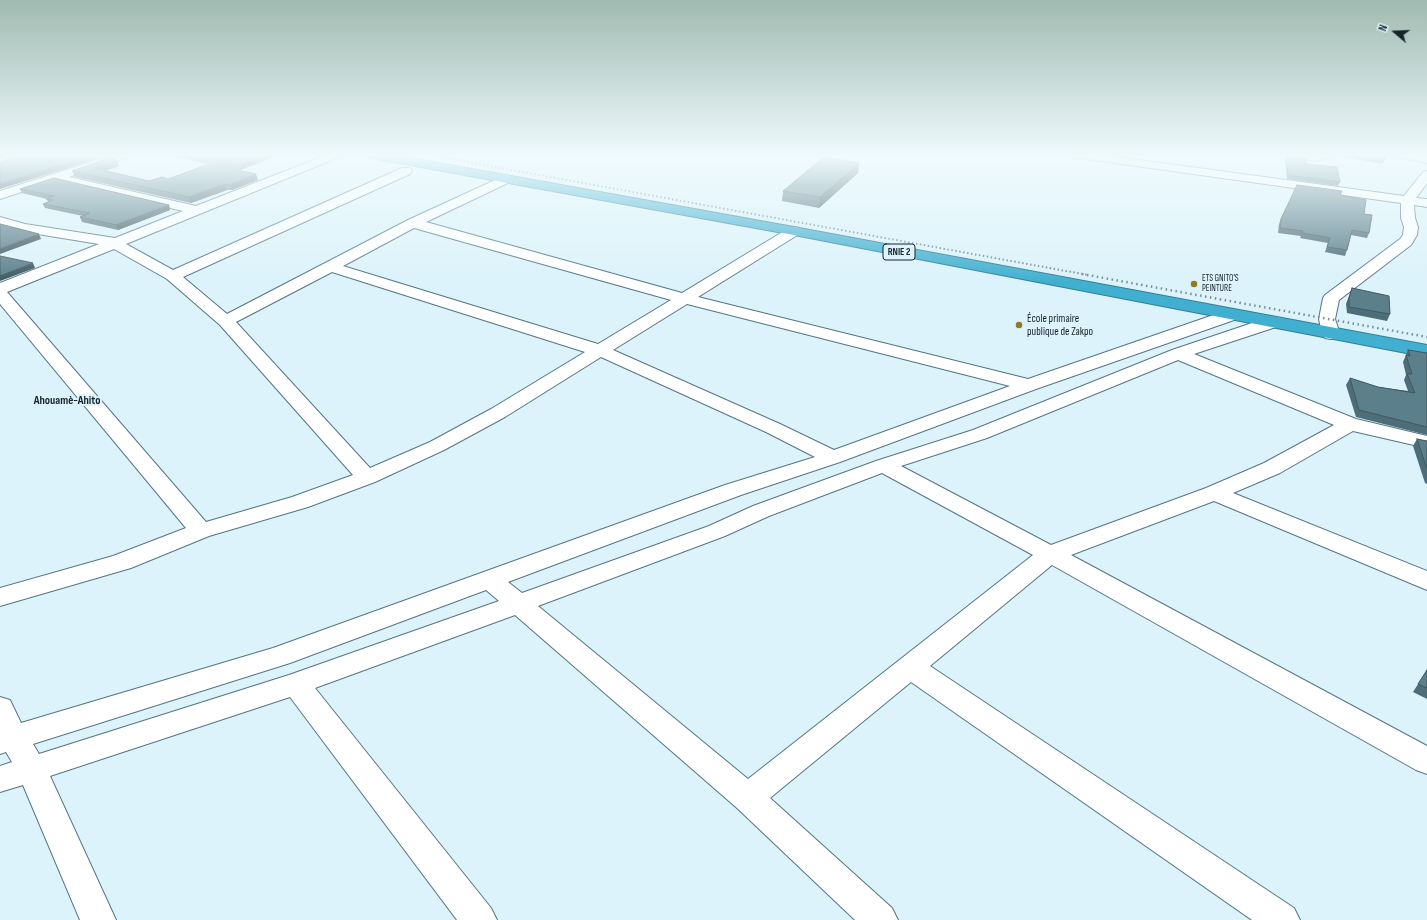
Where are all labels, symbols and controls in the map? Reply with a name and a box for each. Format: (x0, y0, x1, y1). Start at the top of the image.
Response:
north arrow (1375, 12, 1415, 52)
text: N (1376, 23, 1390, 33)
road number: RNIE 2 (883, 244, 915, 260)
place label: ETS GNITO’S PEINTURE (1202, 274, 1239, 295)
marker: ETS GNITO’S PEINTURE (1189, 279, 1199, 289)
place label: École primaire publique de Zakpo (1027, 312, 1093, 338)
marker: École primaire publique de Zakpo (1014, 320, 1024, 330)
district label: Ahouamè-Ahito (34, 394, 100, 408)

